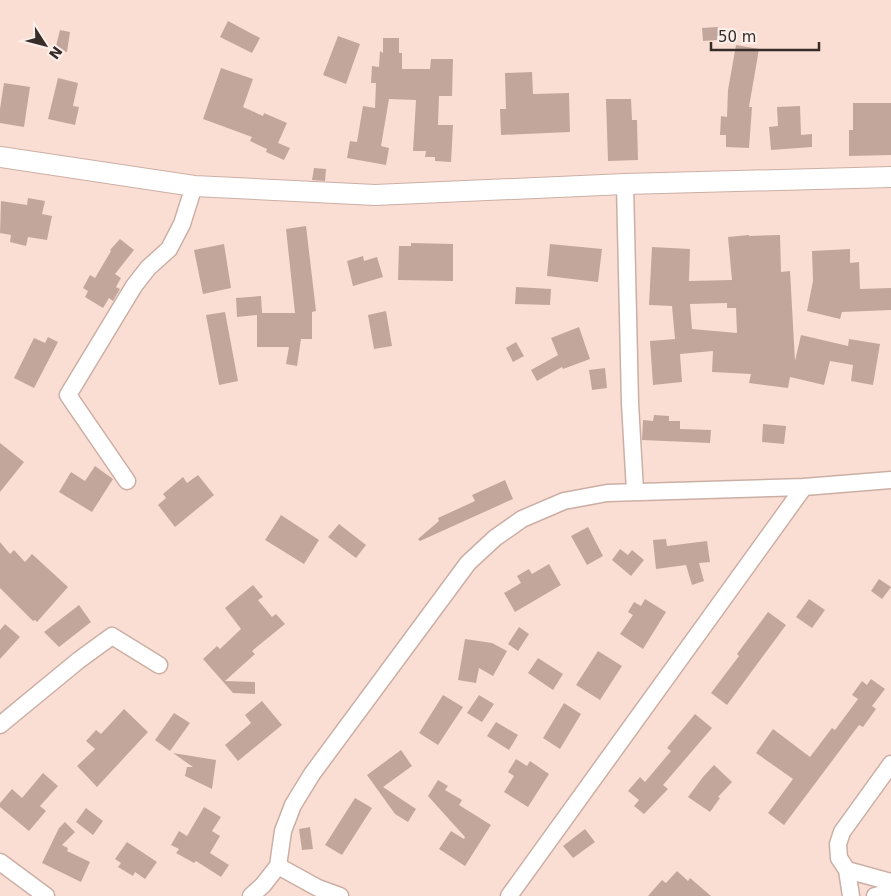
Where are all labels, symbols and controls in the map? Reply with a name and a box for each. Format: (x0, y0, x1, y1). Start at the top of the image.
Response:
north arrow (20, 20, 70, 70)
scale bar (711, 20, 818, 52)
text: 50 m (718, 28, 756, 46)
text: N (46, 43, 65, 62)

